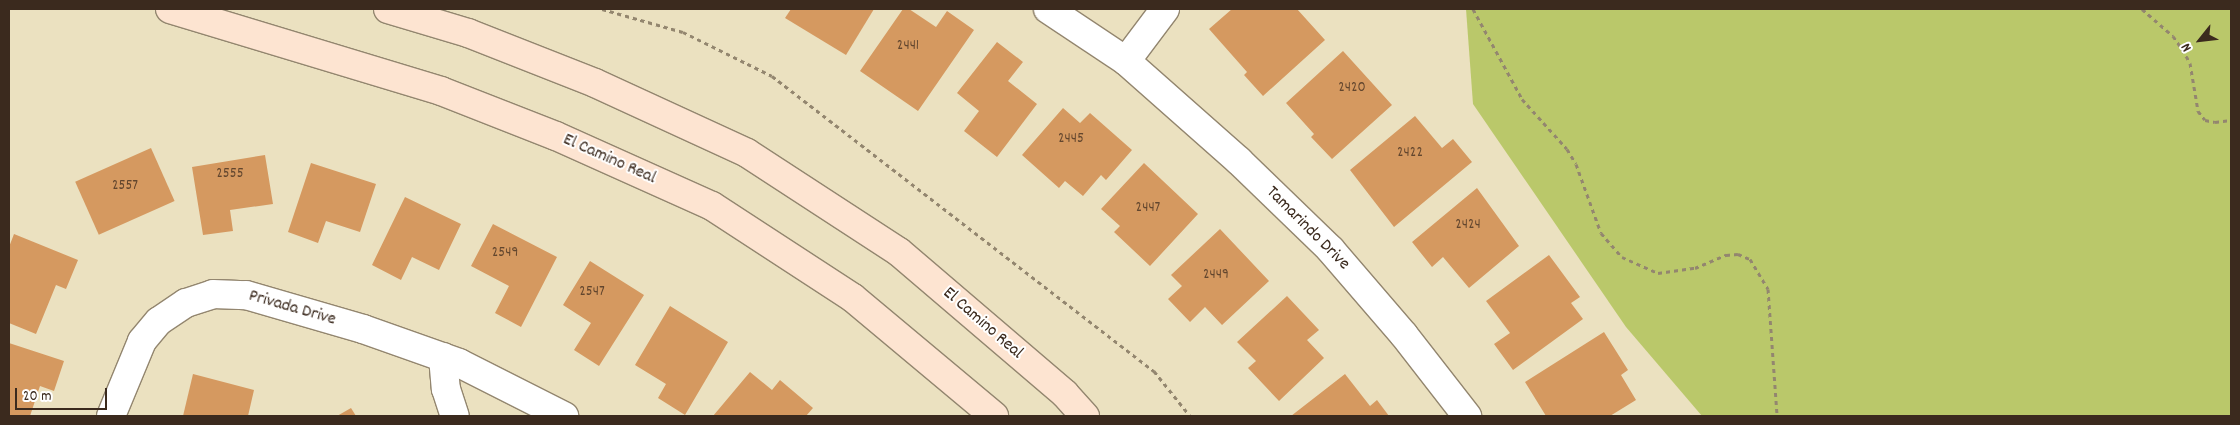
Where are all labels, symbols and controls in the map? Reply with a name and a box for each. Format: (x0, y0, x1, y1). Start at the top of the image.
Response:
north arrow (2175, 15, 2225, 65)
house number: 2441 (897, 38, 919, 56)
text: N (2176, 39, 2197, 55)
house number: 2420 (1338, 80, 1366, 98)
street label: El Camino Real (559, 130, 659, 190)
house number: 2445 (1058, 131, 1084, 149)
house number: 2422 (1397, 145, 1423, 163)
house number: 2555 (216, 166, 244, 184)
house number: 2557 (112, 178, 138, 196)
street label: Tamarindo Drive (1260, 182, 1354, 276)
house number: 2447 (1136, 200, 1160, 218)
house number: 2424 (1455, 217, 1481, 235)
house number: 2549 (492, 245, 518, 263)
house number: 2449 (1203, 267, 1229, 285)
street label: El Camino Real (937, 283, 1027, 365)
house number: 2547 (579, 284, 605, 302)
street label: Privada Drive (246, 286, 338, 332)
scale bar (18, 378, 110, 410)
text: 20 m (23, 386, 51, 408)

